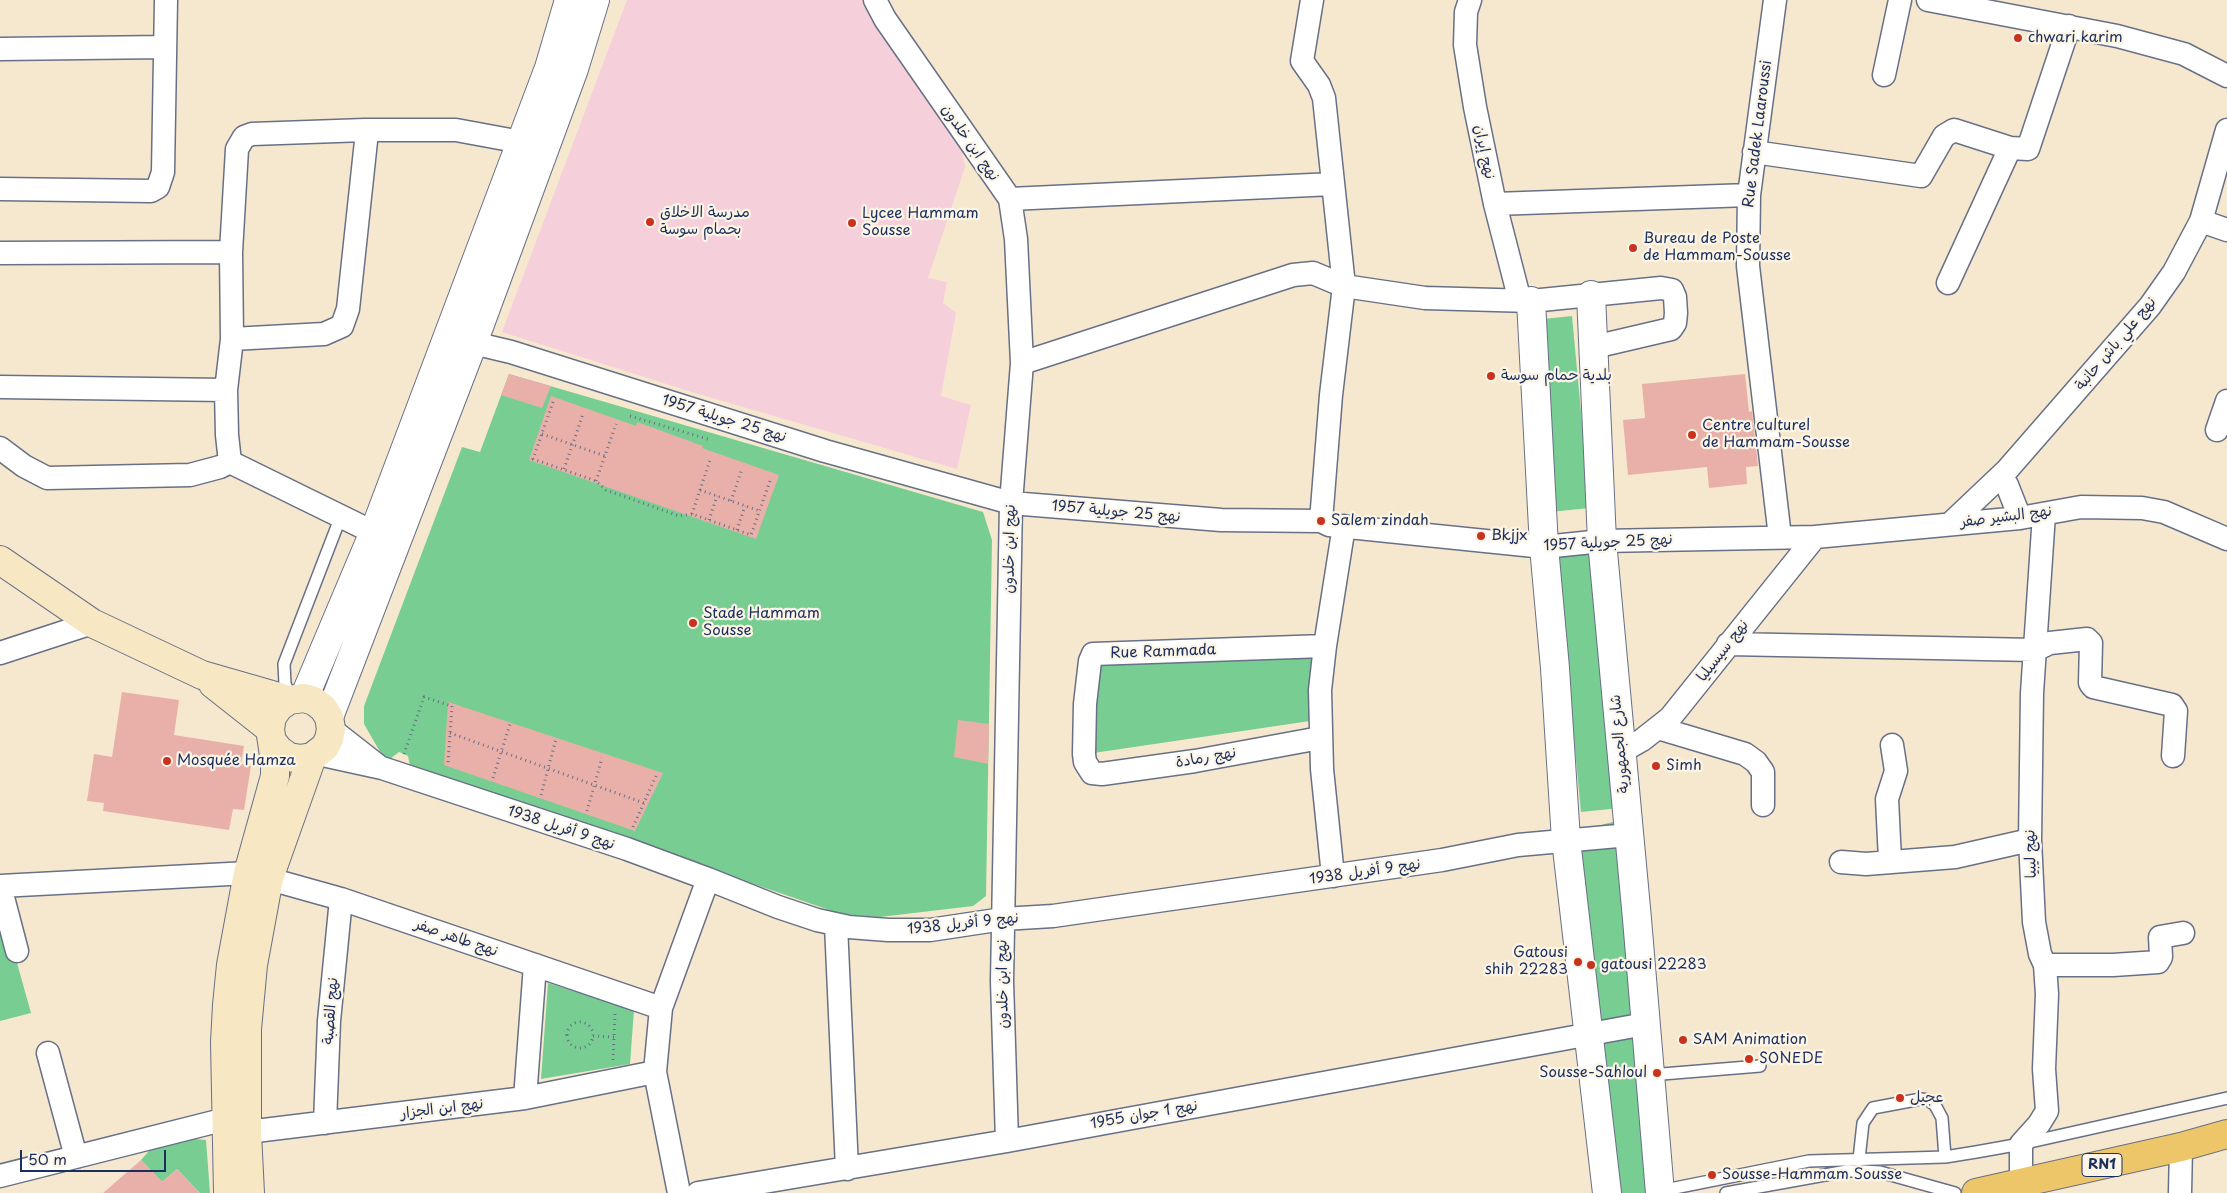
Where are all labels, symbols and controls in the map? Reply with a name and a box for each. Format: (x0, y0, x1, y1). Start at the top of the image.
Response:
place label: chwari karim (2028, 29, 2123, 47)
marker: chwari karim (2012, 32, 2024, 44)
street label: Rue Sadek Laaroussi (1740, 59, 1776, 209)
street label: نهج ابن خلدون (937, 101, 1003, 185)
street label: نهج إيران (1469, 123, 1499, 181)
place label: مدرسة الاخلاق بحمام سوسة (660, 204, 750, 239)
place label: Lycee Hammam Sousse (862, 205, 979, 240)
marker: مدرسة الاخلاق بحمام سوسة (644, 216, 656, 228)
marker: Lycee Hammam Sousse (846, 217, 858, 229)
place label: Bureau de Poste de Hammam-Sousse (1643, 230, 1791, 265)
marker: Bureau de Poste de Hammam-Sousse (1627, 242, 1639, 254)
street label: نهج علي باش حانبة (2072, 294, 2160, 394)
place label: بلدية حمام سوسة (1501, 367, 1612, 385)
marker: بلدية حمام سوسة (1485, 370, 1497, 382)
street label: نهج 25 جويلية 1957 (660, 391, 788, 447)
place label: Centre culturel de Hammam-Sousse (1702, 417, 1850, 452)
marker: Centre culturel de Hammam-Sousse (1686, 429, 1698, 441)
street label: نهج 25 جويلية 1957 (1051, 497, 1181, 527)
street label: نهج البشير صفر (1959, 502, 2053, 532)
street label: نهج ابن خلدون (1000, 504, 1020, 594)
place label: Salem zindah (1331, 512, 1429, 530)
marker: Salem zindah (1315, 515, 1327, 527)
place label: Bkjjx (1491, 527, 1527, 545)
marker: Bkjjx (1475, 530, 1487, 542)
street label: نهج 25 جويلية 1957 (1543, 531, 1673, 555)
place label: Stade Hammam Sousse (703, 605, 820, 640)
street label: نهج سيسيليا (1693, 616, 1753, 686)
marker: Stade Hammam Sousse (687, 617, 699, 629)
street label: Rue Rammada (1110, 641, 1216, 663)
street label: شارع الجمهورية (1607, 694, 1633, 794)
street label: نهج رمادة (1174, 744, 1238, 772)
place label: Mosquée Hamza (177, 752, 296, 770)
marker: Mosquée Hamza (161, 755, 173, 767)
place label: Simh (1666, 757, 1702, 775)
marker: Simh (1650, 760, 1662, 772)
street label: نهج 9 أفريل 1938 (505, 802, 617, 854)
street label: نهج ليبيا (2021, 829, 2041, 879)
street label: نهج 9 أفريل 1938 (1308, 855, 1422, 889)
street label: نهج 9 أفريل 1938 (906, 909, 1020, 939)
street label: نهج طاهر صفر (412, 915, 500, 961)
street label: نهج ابن خلدون (993, 939, 1013, 1029)
place label: Gatousi shih 22283 (1485, 944, 1568, 979)
marker: Gatousi shih 22283 (1572, 956, 1584, 968)
place label: gatousi 22283 (1601, 956, 1707, 974)
marker: gatousi 22283 (1585, 959, 1597, 971)
street label: نهج القصبة (320, 977, 342, 1045)
place label: SAM Animation (1693, 1031, 1807, 1049)
marker: SAM Animation (1677, 1034, 1689, 1046)
place label: SONEDE (1759, 1050, 1823, 1068)
marker: SONEDE (1743, 1053, 1755, 1065)
place label: Sousse-Sahloul (1539, 1064, 1647, 1082)
marker: Sousse-Sahloul (1651, 1067, 1663, 1079)
place label: عجيل (1910, 1089, 1943, 1107)
marker: عجيل (1894, 1092, 1906, 1104)
street label: نهج ابن الجزار (399, 1095, 485, 1123)
street label: نهج 1 جوان 1955 (1089, 1097, 1199, 1133)
scale bar (22, 1140, 169, 1172)
text: 50 m (28, 1147, 67, 1170)
road number: RN1 (2082, 1154, 2122, 1176)
place label: Sousse-Hammam Sousse (1722, 1166, 1902, 1184)
marker: Sousse-Hammam Sousse (1706, 1169, 1718, 1181)

